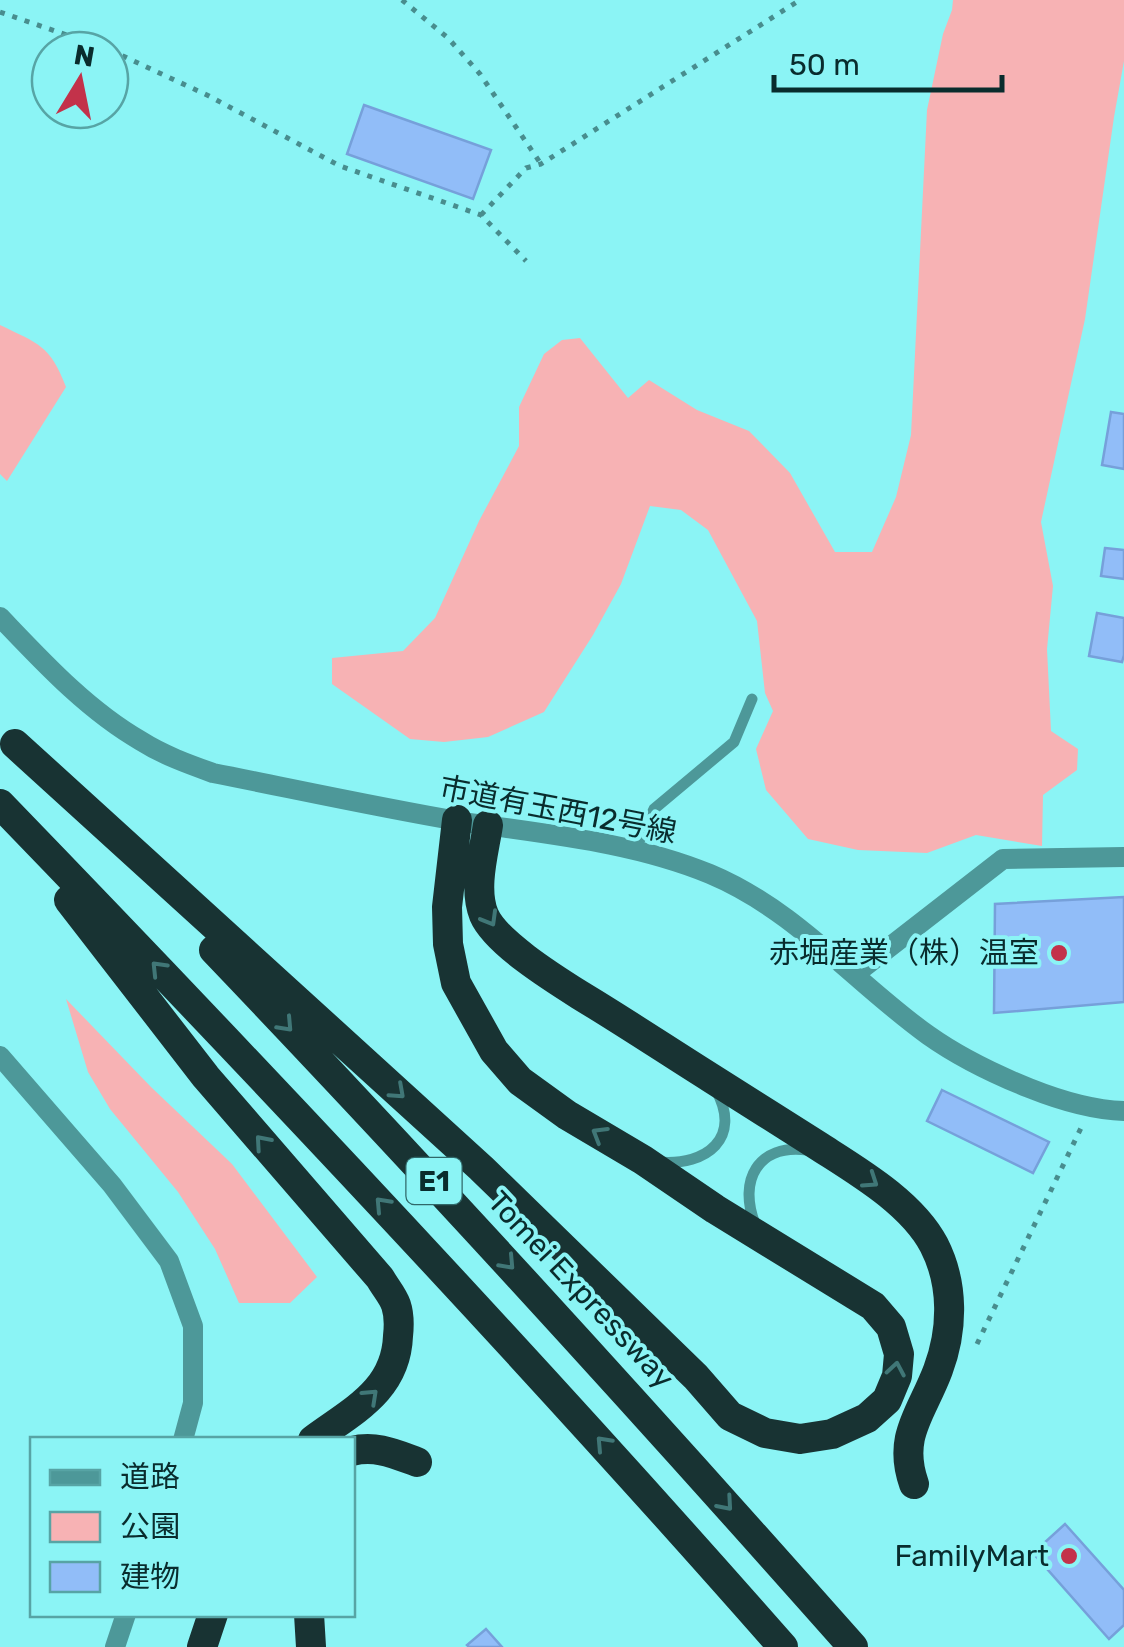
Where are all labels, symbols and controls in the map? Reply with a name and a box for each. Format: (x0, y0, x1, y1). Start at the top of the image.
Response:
north arrow (30, 30, 130, 130)
scale bar (774, 30, 1002, 92)
text: N (71, 38, 97, 74)
text: 50 m (789, 47, 860, 83)
street label: 市道有玉西12号線 (437, 769, 679, 851)
one-way arrow (478, 908, 498, 926)
place label: 赤堀産業（株）温室 (769, 935, 1039, 971)
marker: 赤堀産業（株）温室 (1048, 942, 1070, 964)
one-way arrow (152, 962, 170, 980)
one-way arrow (274, 1014, 292, 1032)
one-way arrow (386, 1081, 405, 1099)
one-way arrow (592, 1127, 610, 1146)
one-way arrow (256, 1136, 274, 1154)
road number: E1 (406, 1158, 462, 1204)
one-way arrow (860, 1169, 879, 1187)
street label: Tomei Expressway (480, 1184, 682, 1396)
one-way arrow (376, 1197, 394, 1216)
one-way arrow (496, 1251, 514, 1270)
one-way arrow (885, 1361, 906, 1377)
one-way arrow (359, 1390, 378, 1408)
one-way arrow (597, 1436, 615, 1455)
legend (30, 1437, 355, 1617)
text: 道路 (120, 1459, 180, 1495)
one-way arrow (715, 1492, 733, 1511)
text: 公園 (120, 1509, 180, 1545)
place label: FamilyMart (894, 1538, 1049, 1574)
marker: FamilyMart (1058, 1545, 1080, 1567)
text: 建物 (120, 1559, 180, 1595)

